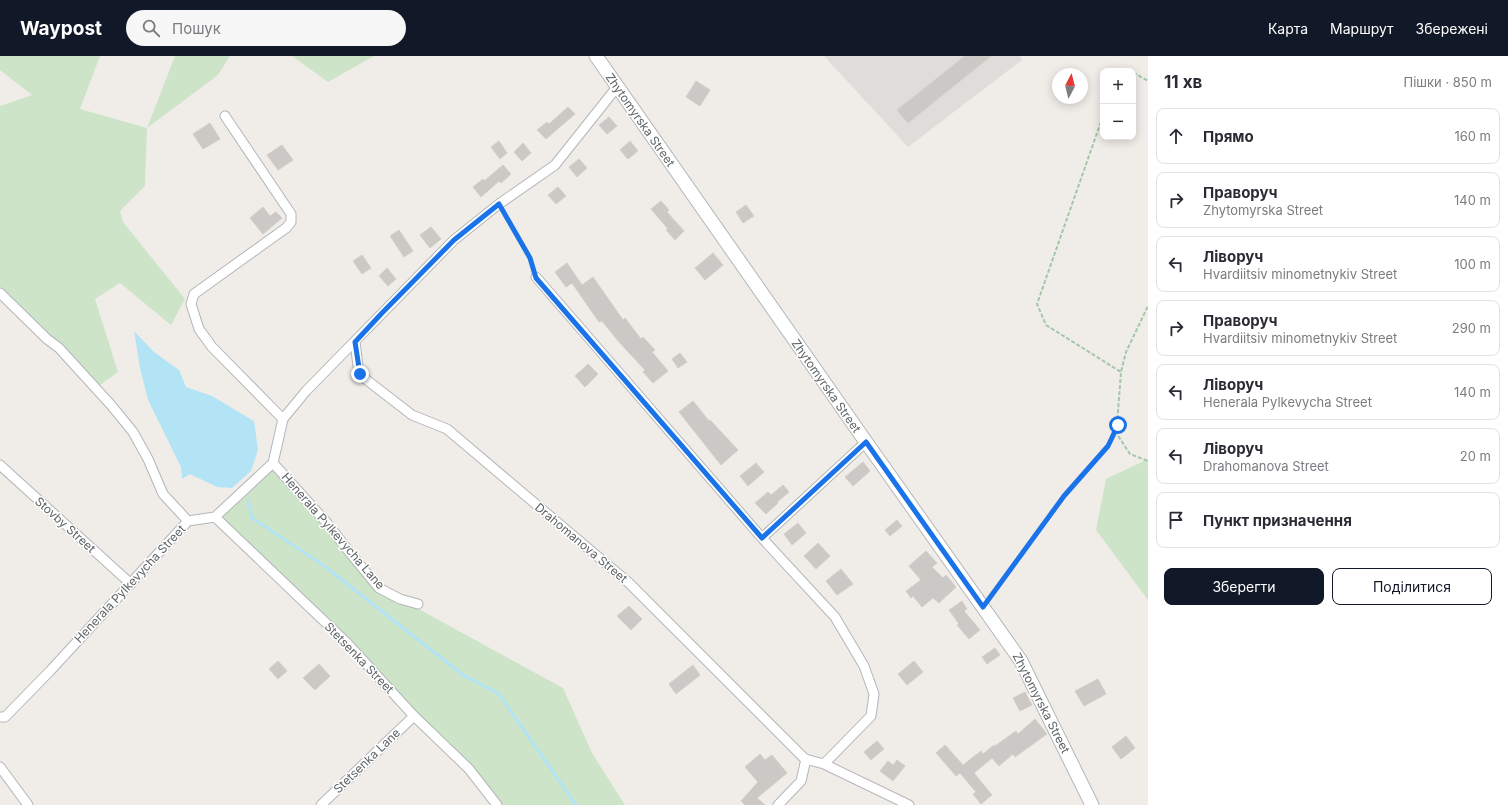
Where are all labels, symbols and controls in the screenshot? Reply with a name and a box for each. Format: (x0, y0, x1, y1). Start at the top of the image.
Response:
search box (126, 10, 406, 46)
text: Waypost (20, 17, 102, 40)
icon: search (140, 17, 162, 39)
text: Пошук (172, 19, 221, 38)
text: Карта (1268, 20, 1308, 37)
text: Маршрут (1330, 20, 1394, 37)
text: Збережені (1416, 20, 1488, 37)
north arrow (1052, 68, 1088, 104)
map controls (1100, 68, 1136, 140)
button: + (1100, 68, 1136, 104)
street label: Zhytomyrska Street (602, 70, 678, 169)
text: 11 хв (1164, 72, 1202, 92)
text: Пішки · 850 m (1404, 74, 1492, 90)
button: − (1100, 104, 1136, 140)
icon: ahead (1165, 125, 1187, 147)
text: Прямо (1203, 127, 1254, 146)
text: 160 m (1454, 128, 1491, 144)
text: Праворуч (1203, 183, 1277, 202)
icon: right (1165, 189, 1187, 211)
text: 140 m (1454, 192, 1491, 208)
text: Zhytomyrska Street (1203, 202, 1323, 218)
text: Ліворуч (1203, 247, 1263, 266)
icon: left (1165, 253, 1187, 275)
text: 100 m (1454, 256, 1491, 272)
text: Hvardiitsiv minometnykiv Street (1203, 266, 1397, 282)
text: Праворуч (1203, 311, 1277, 330)
icon: right (1165, 317, 1187, 339)
text: 290 m (1452, 320, 1491, 336)
text: Hvardiitsiv minometnykiv Street (1203, 330, 1397, 346)
street label: Zhytomyrska Street (788, 336, 864, 435)
route end (351, 365, 369, 383)
text: Ліворуч (1203, 375, 1263, 394)
icon: left (1165, 381, 1187, 403)
text: 140 m (1454, 384, 1491, 400)
text: Henerala Pylkevycha Street (1203, 394, 1372, 410)
route start (1109, 416, 1127, 434)
text: Ліворуч (1203, 439, 1263, 458)
icon: left (1165, 445, 1187, 467)
text: 20 m (1460, 448, 1491, 464)
text: Drahomanova Street (1203, 458, 1329, 474)
street label: Henerala Pylkevycha Lane (279, 469, 388, 592)
street label: Stovby Street (32, 494, 99, 556)
street label: Drahomanova Street (532, 500, 631, 586)
icon: arrive (1165, 509, 1187, 531)
text: Пункт призначення (1203, 511, 1352, 530)
street label: Henerala Pylkevycha Street (71, 521, 188, 646)
button: Зберегти (1164, 568, 1324, 605)
button: Поділитися (1332, 568, 1492, 605)
street label: Stetsenka Street (322, 619, 397, 696)
street label: Zhytomyrska Street (1010, 650, 1073, 756)
street label: Stetsenka Lane (330, 725, 403, 796)

